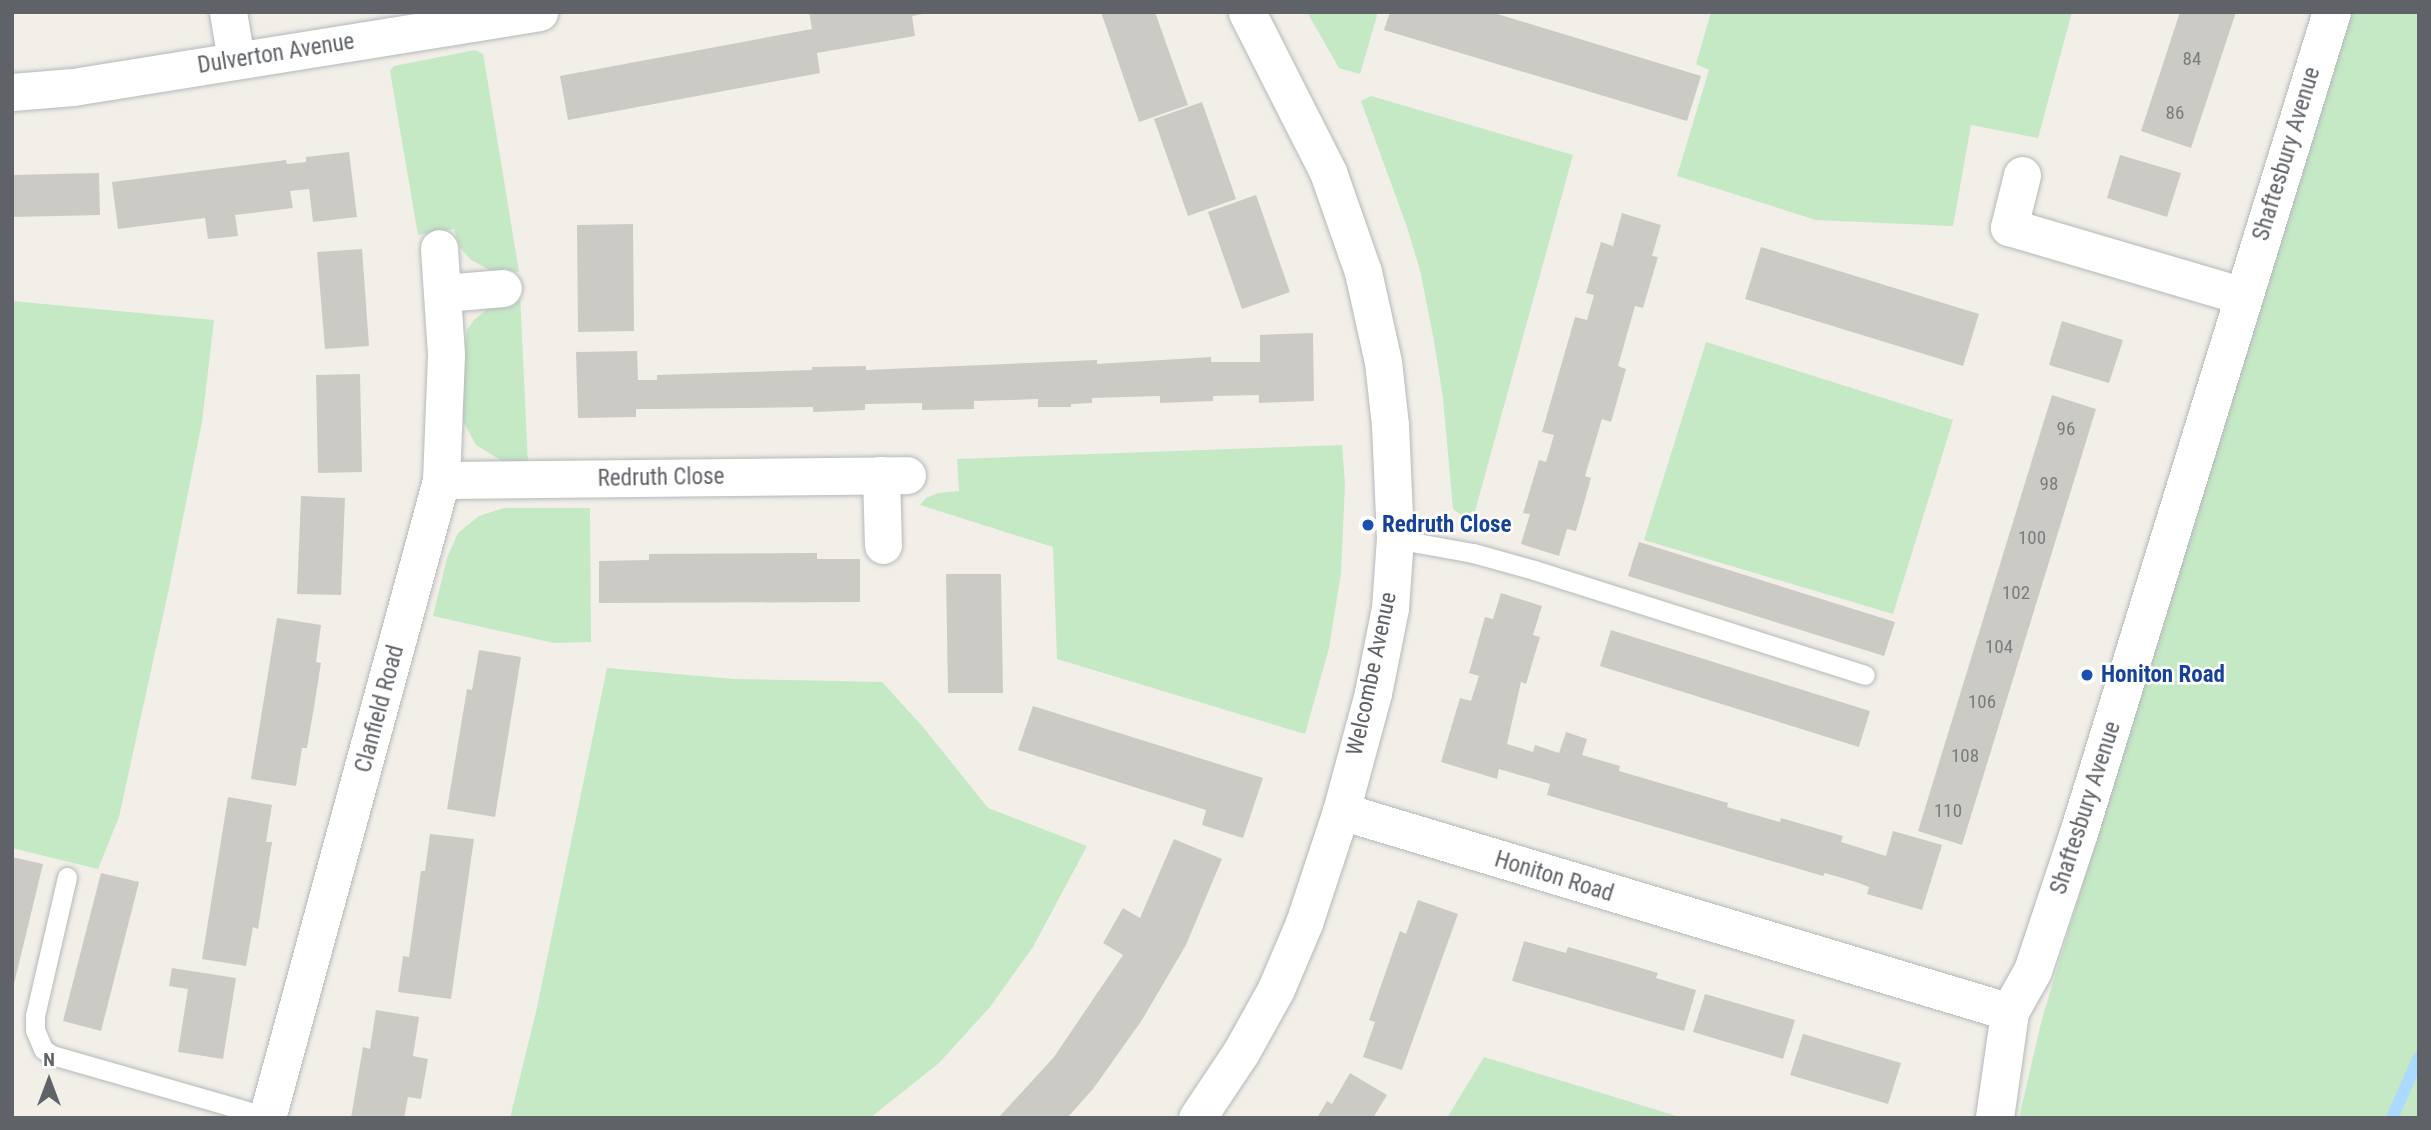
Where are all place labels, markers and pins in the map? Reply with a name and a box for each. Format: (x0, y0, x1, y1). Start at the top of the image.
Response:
place label: Redruth Close (1382, 511, 1512, 539)
marker: Redruth Close (1360, 517, 1376, 533)
place label: Honiton Road (2101, 661, 2225, 689)
marker: Honiton Road (2079, 667, 2095, 683)

